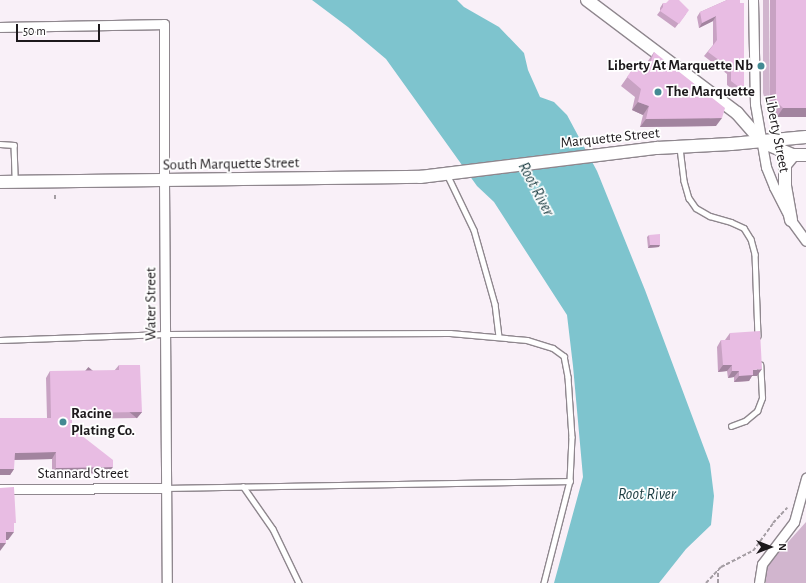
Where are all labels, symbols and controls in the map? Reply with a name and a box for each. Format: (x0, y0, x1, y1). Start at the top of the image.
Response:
scale bar (18, 16, 102, 42)
text: 50 m (23, 25, 46, 37)
place label: Liberty At Marquette Nb (608, 57, 753, 75)
marker: Liberty At Marquette Nb (756, 61, 766, 71)
place label: The Marquette (666, 83, 755, 101)
marker: The Marquette (653, 87, 663, 97)
street label: Liberty Street (761, 94, 793, 174)
street label: Marquette Street (560, 124, 660, 152)
street label: South Marquette Street (163, 154, 299, 174)
water label: Root River (514, 159, 558, 219)
street label: Water Street (142, 267, 160, 341)
place label: Racine Plating Co. (71, 404, 135, 439)
marker: Racine Plating Co. (58, 417, 68, 427)
street label: Stannard Street (37, 465, 129, 483)
water label: Root River (618, 484, 676, 504)
north arrow (750, 527, 790, 567)
text: N (777, 543, 788, 551)

